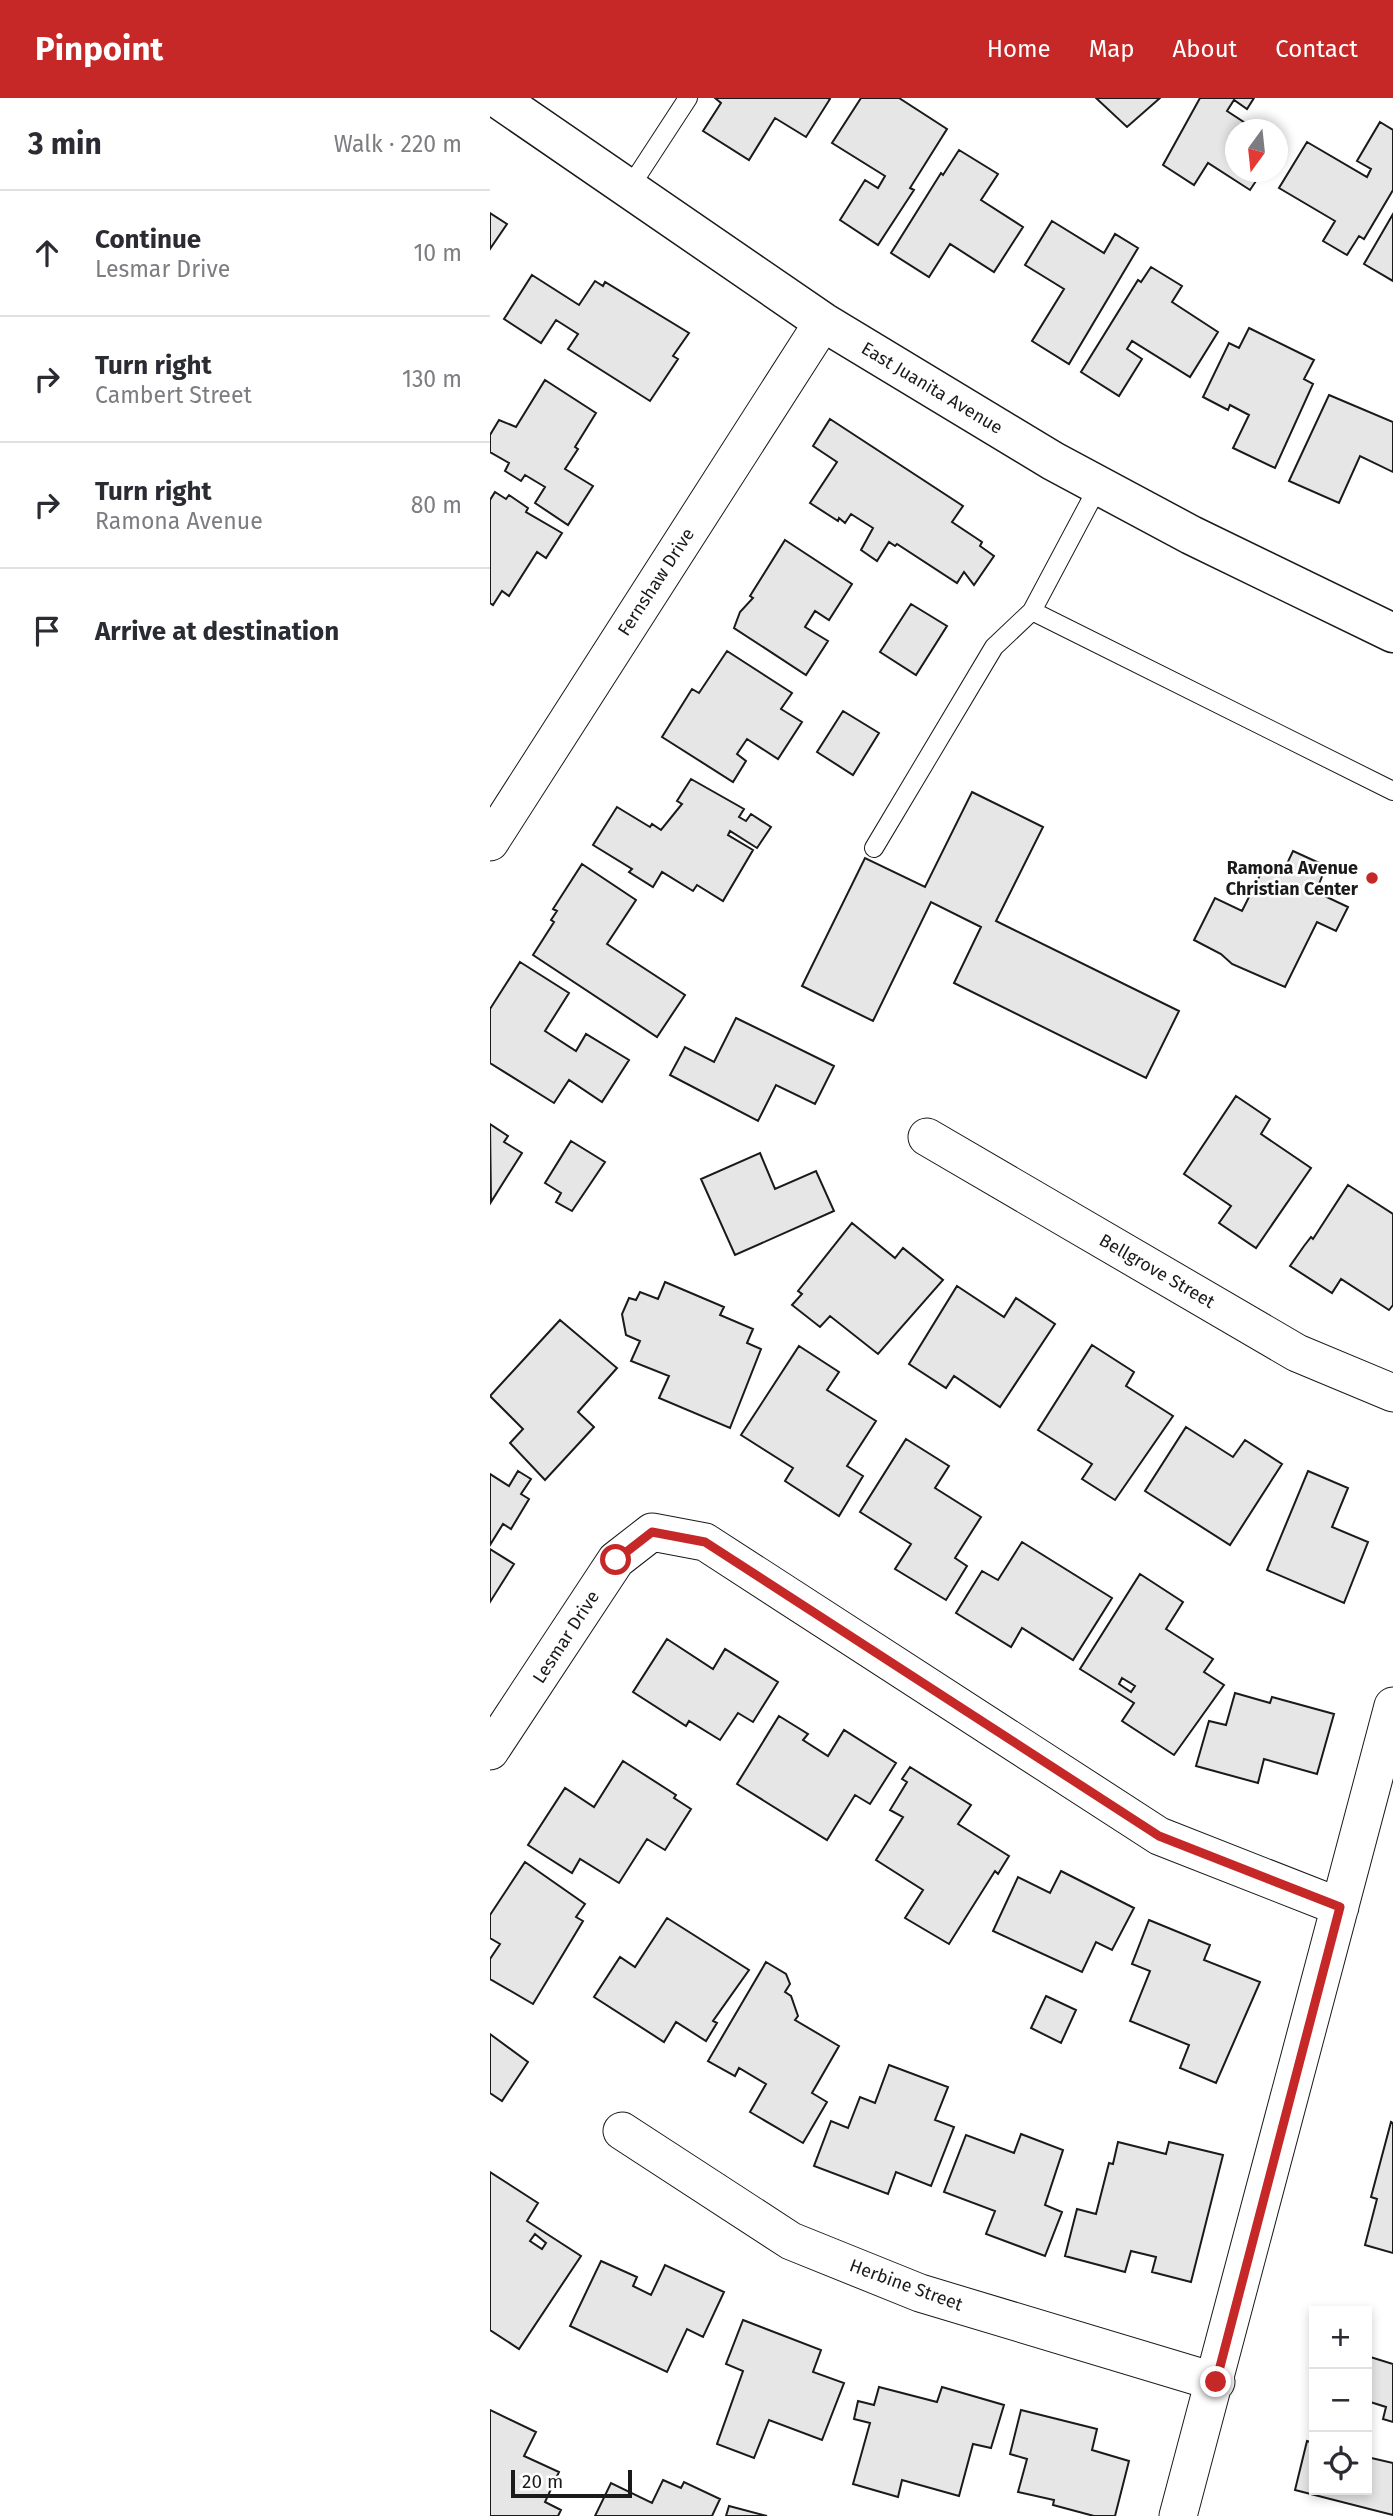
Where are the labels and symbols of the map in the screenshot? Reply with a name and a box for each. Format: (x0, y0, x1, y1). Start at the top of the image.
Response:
north arrow (1225, 119, 1288, 182)
street label: East Juanita Avenue (857, 337, 1007, 439)
street label: Fernshaw Drive (613, 524, 699, 640)
place label: Ramona Avenue Christian Center (1226, 857, 1359, 900)
marker: Ramona Avenue Christian Center (1364, 870, 1380, 886)
street label: Bellgrove Street (1095, 1229, 1219, 1313)
route start (600, 1544, 631, 1575)
street label: Lesmar Drive (528, 1587, 604, 1687)
street label: Herbine Street (846, 2254, 966, 2316)
route end (1200, 2366, 1231, 2397)
scale bar (511, 2467, 632, 2499)

